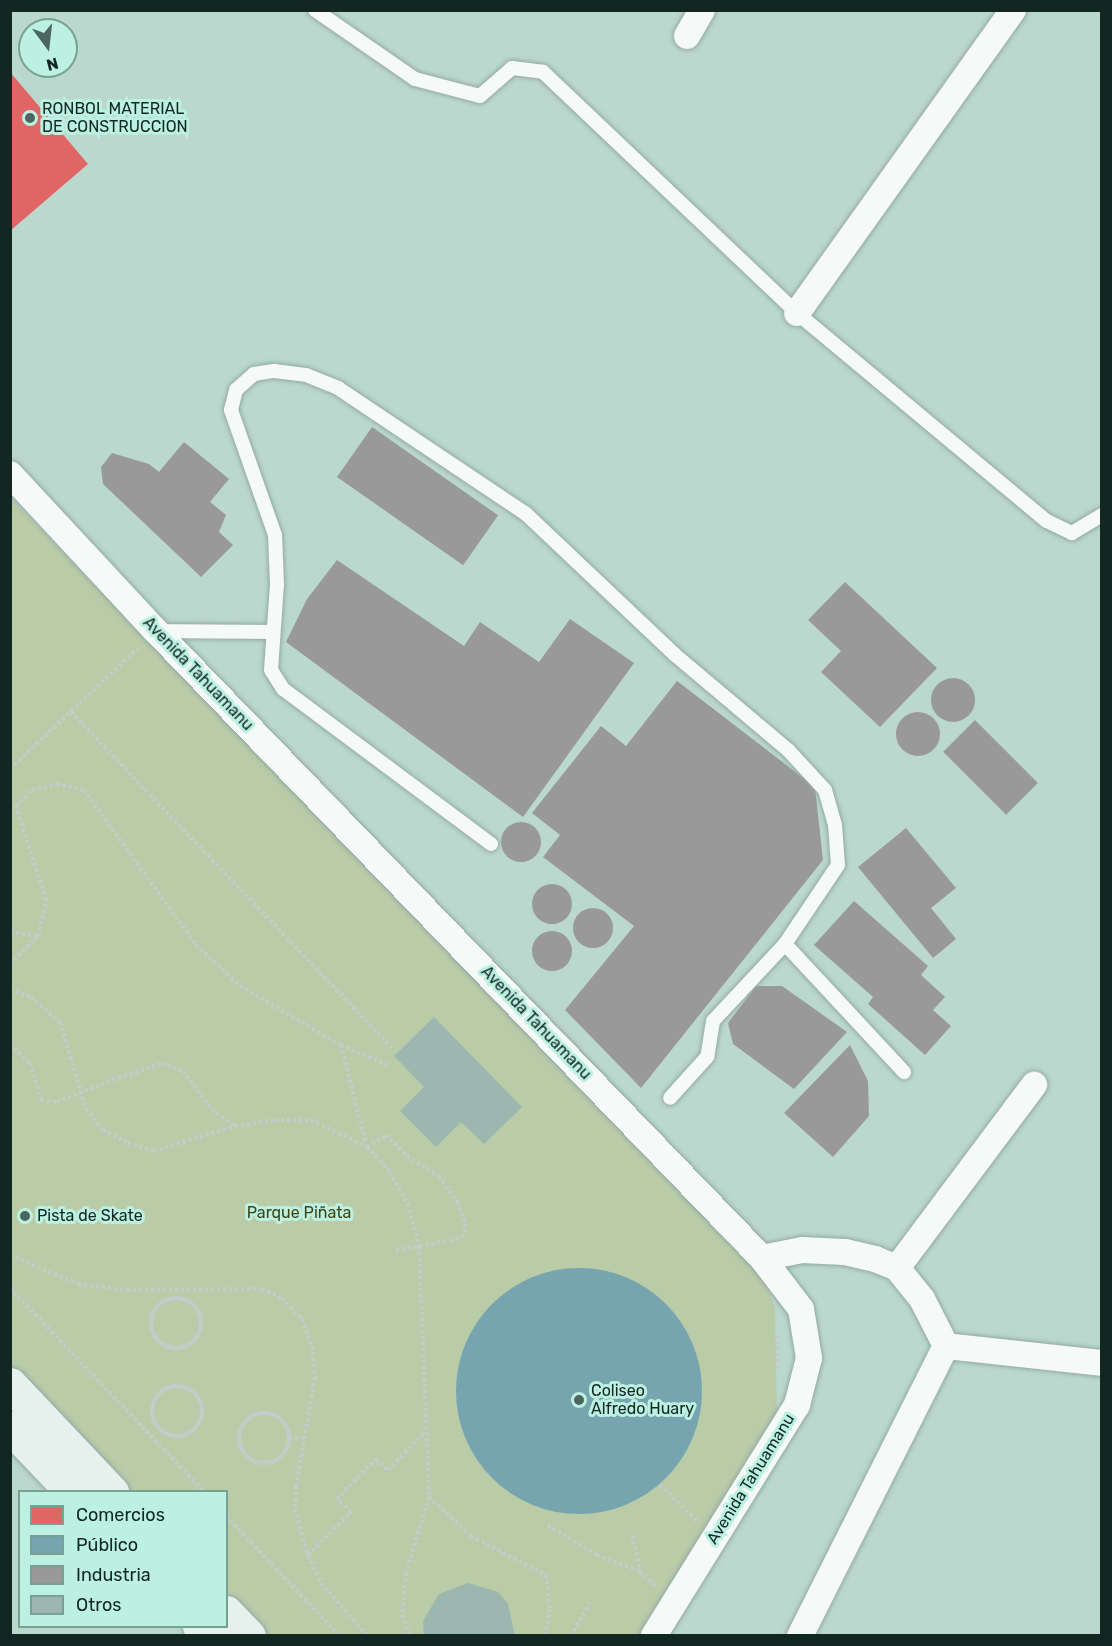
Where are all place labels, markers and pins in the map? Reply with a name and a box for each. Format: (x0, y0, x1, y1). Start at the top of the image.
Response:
place label: RONBOL MATERIAL DE CONSTRUCCION (42, 99, 188, 137)
marker: RONBOL MATERIAL DE CONSTRUCCION (23, 111, 37, 125)
place label: Pista de Skate (37, 1206, 143, 1226)
marker: Pista de Skate (18, 1209, 32, 1223)
place label: Coliseo Alfredo Huary (591, 1381, 694, 1419)
marker: Coliseo Alfredo Huary (572, 1393, 586, 1407)

